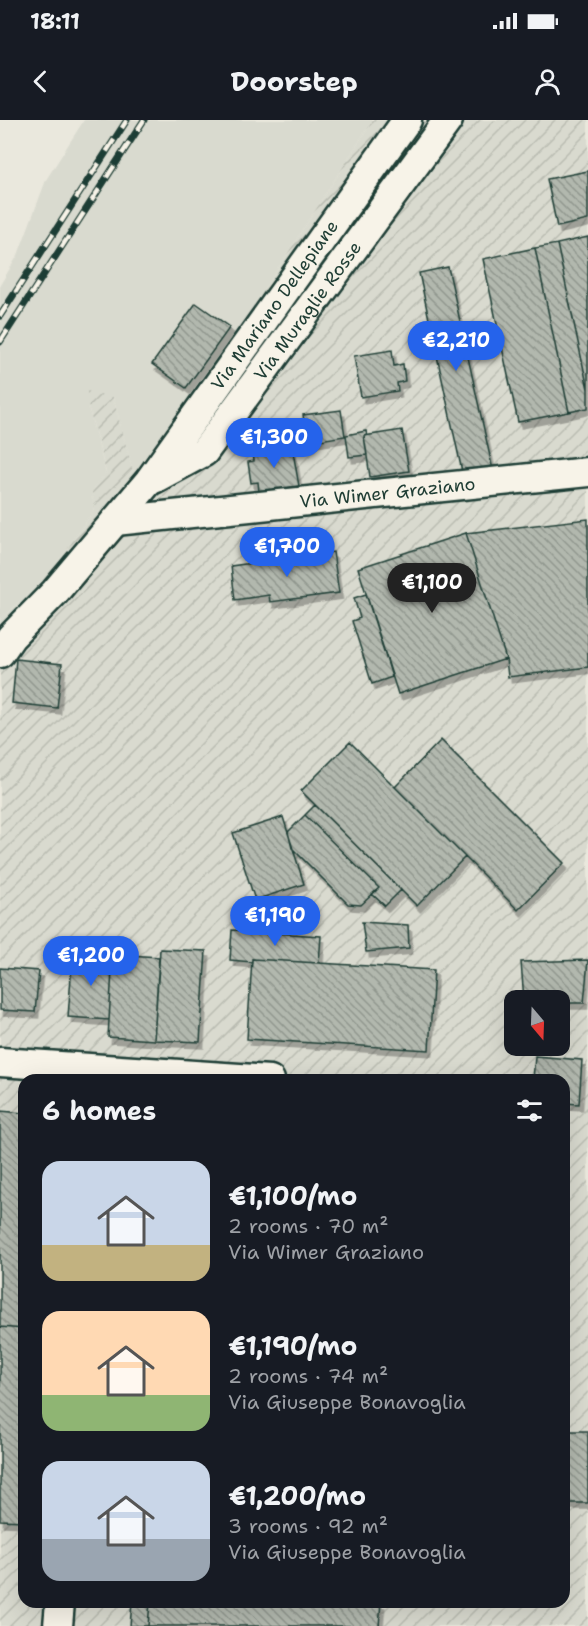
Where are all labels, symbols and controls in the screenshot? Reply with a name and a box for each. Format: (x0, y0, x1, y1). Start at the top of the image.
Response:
text: 18:11 (30, 7, 80, 36)
text: Doorstep (230, 63, 358, 100)
icon: back (24, 65, 57, 98)
icon: person (531, 65, 564, 98)
street label: Via Mariano Dellepiane (206, 215, 344, 395)
street label: Via Muraglie Rosse (248, 236, 367, 385)
pin: €2,210 (407, 321, 505, 372)
text: €2,210 (422, 327, 490, 353)
pin: €1,300 (225, 418, 323, 469)
text: €1,300 (240, 424, 308, 450)
street label: Via Wimer Graziano (298, 472, 477, 514)
pin: €1,700 (238, 527, 336, 578)
text: €1,700 (254, 533, 320, 559)
pin: €1,100 (383, 563, 481, 614)
text: €1,100 (401, 569, 463, 595)
pin: €1,190 (226, 896, 324, 947)
text: €1,190 (244, 902, 306, 928)
pin: €1,200 (42, 936, 140, 987)
text: €1,200 (57, 942, 125, 968)
north arrow (504, 990, 570, 1056)
map controls (504, 990, 570, 1056)
text: 6 homes (42, 1093, 156, 1128)
icon: filters (513, 1094, 546, 1127)
text: €1,100/mo (228, 1178, 357, 1213)
icon: home (90, 1185, 162, 1257)
text: 2 rooms · 70 m² (228, 1213, 389, 1239)
text: Via Wimer Graziano (228, 1239, 424, 1265)
text: €1,190/mo (228, 1328, 357, 1363)
icon: home (90, 1335, 162, 1407)
text: 2 rooms · 74 m² (228, 1363, 388, 1389)
text: Via Giuseppe Bonavoglia (228, 1389, 466, 1415)
text: €1,200/mo (228, 1478, 366, 1513)
icon: home (90, 1485, 162, 1557)
text: 3 rooms · 92 m² (228, 1513, 388, 1539)
text: Via Giuseppe Bonavoglia (228, 1539, 466, 1565)

